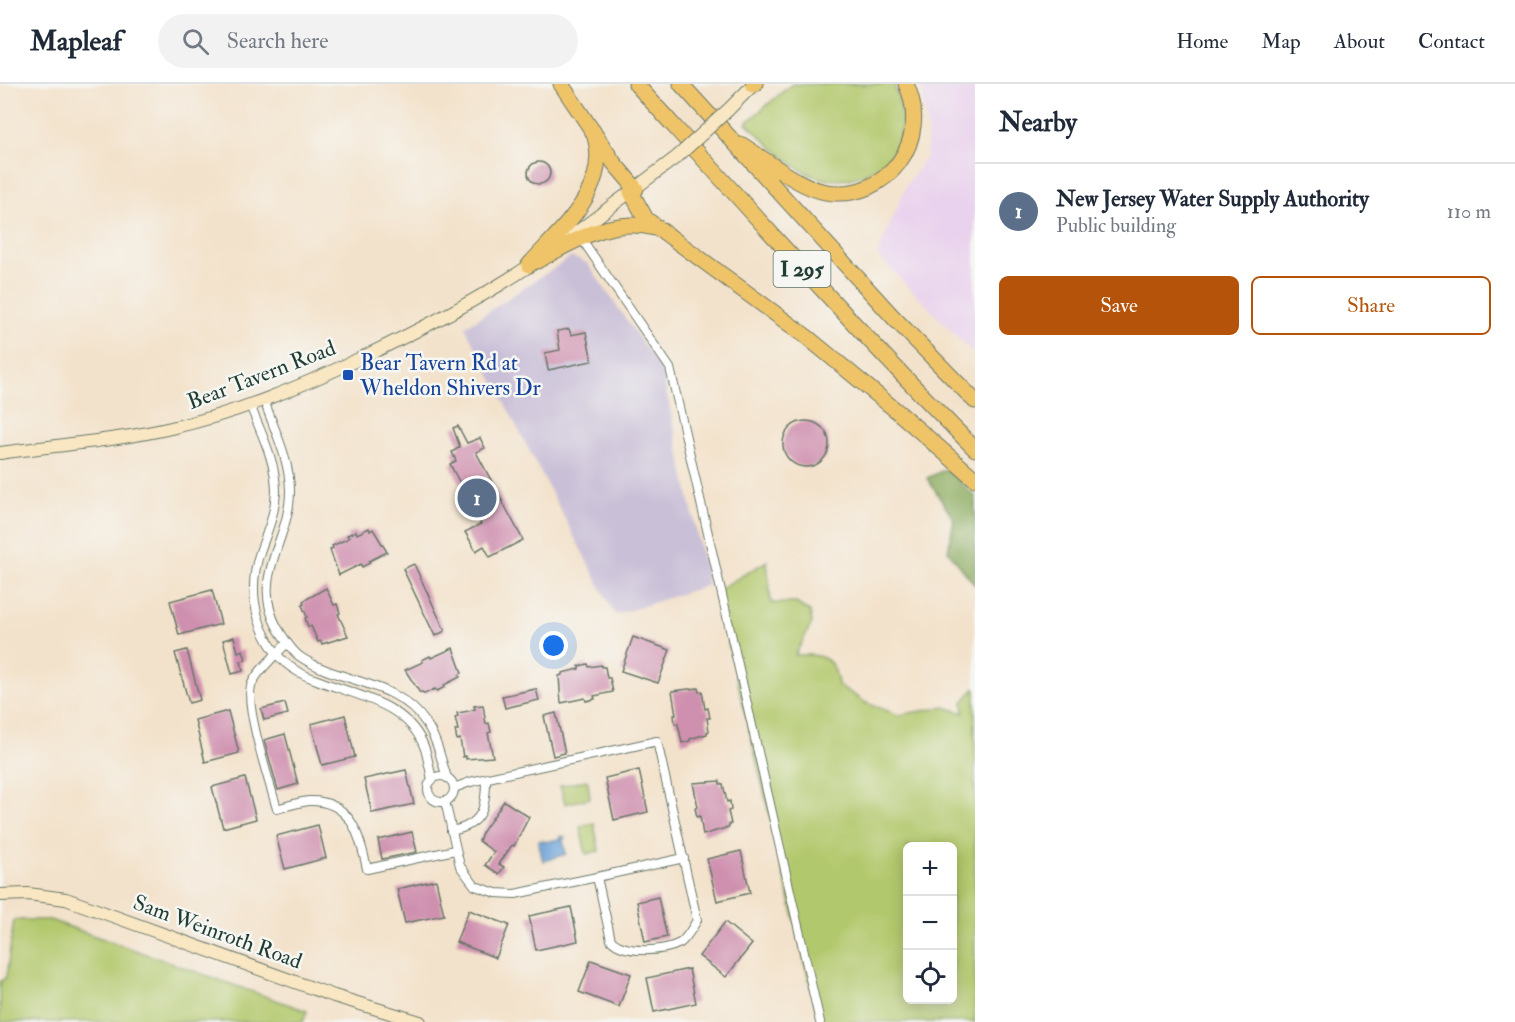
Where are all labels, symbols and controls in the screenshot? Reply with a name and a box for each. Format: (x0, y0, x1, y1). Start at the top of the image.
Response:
search box (158, 14, 578, 68)
text: Mapleaf (30, 24, 122, 59)
icon: search (179, 25, 212, 58)
text: Search here (227, 27, 328, 55)
text: Home (1176, 28, 1228, 55)
text: Map (1261, 28, 1301, 55)
text: About (1334, 28, 1385, 55)
text: Contact (1418, 28, 1485, 55)
text: Nearby (999, 107, 1077, 139)
text: New Jersey Water Supply Authority (1056, 185, 1369, 213)
text: 1 (1015, 199, 1022, 224)
text: 110 m (1447, 199, 1491, 224)
text: Public building (1056, 213, 1176, 238)
road number: I 295 (774, 251, 830, 287)
button: Save (999, 276, 1239, 335)
button: Share (1251, 276, 1491, 335)
street label: Bear Tavern Road (183, 334, 340, 416)
place label: Bear Tavern Rd at Wheldon Shivers Dr (359, 349, 542, 402)
marker: Bear Tavern Rd at Wheldon Shivers Dr (341, 368, 355, 382)
pin: 1 (458, 476, 496, 520)
your location (539, 631, 568, 660)
map controls (903, 842, 957, 1004)
button: + (903, 842, 957, 896)
street label: Sam Weinroth Road (129, 888, 306, 976)
button: − (903, 896, 957, 950)
button: locate (903, 950, 957, 1004)

